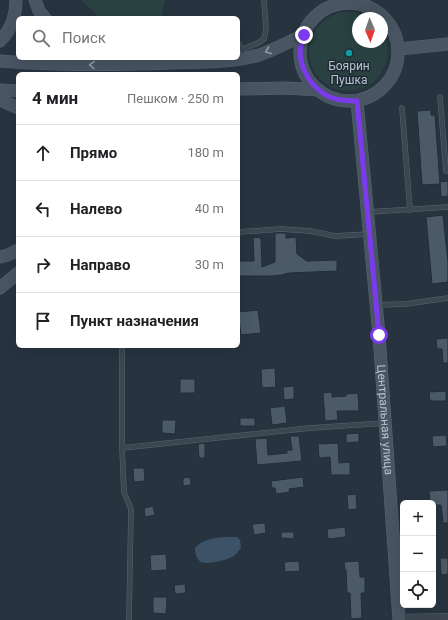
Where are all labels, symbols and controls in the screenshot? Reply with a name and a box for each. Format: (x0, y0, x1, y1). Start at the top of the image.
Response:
north arrow (352, 12, 388, 48)
search box (16, 16, 240, 60)
route end (295, 26, 313, 44)
icon: search (30, 27, 52, 49)
text: Поиск (62, 29, 106, 47)
one-way arrow (265, 47, 272, 55)
marker: Боярин Пушка (344, 48, 354, 58)
place label: Боярин Пушка (328, 59, 370, 87)
one-way arrow (89, 61, 95, 69)
text: 4 мин (32, 88, 78, 108)
text: Пешком · 250 m (127, 91, 224, 106)
icon: ahead (32, 142, 54, 164)
text: Прямо (70, 144, 117, 162)
text: 180 m (187, 145, 224, 160)
icon: left (32, 198, 54, 220)
text: Налево (70, 200, 122, 218)
text: 40 m (195, 201, 224, 216)
icon: right (32, 254, 54, 276)
text: Направо (70, 256, 131, 274)
text: 30 m (195, 257, 224, 272)
icon: arrive (32, 310, 54, 332)
text: Пункт назначения (70, 312, 199, 330)
route start (370, 326, 388, 344)
street label: Центральная улица (374, 364, 396, 475)
map controls (400, 500, 436, 608)
button: + (400, 500, 436, 536)
button: − (400, 536, 436, 572)
button: locate (400, 572, 436, 608)

